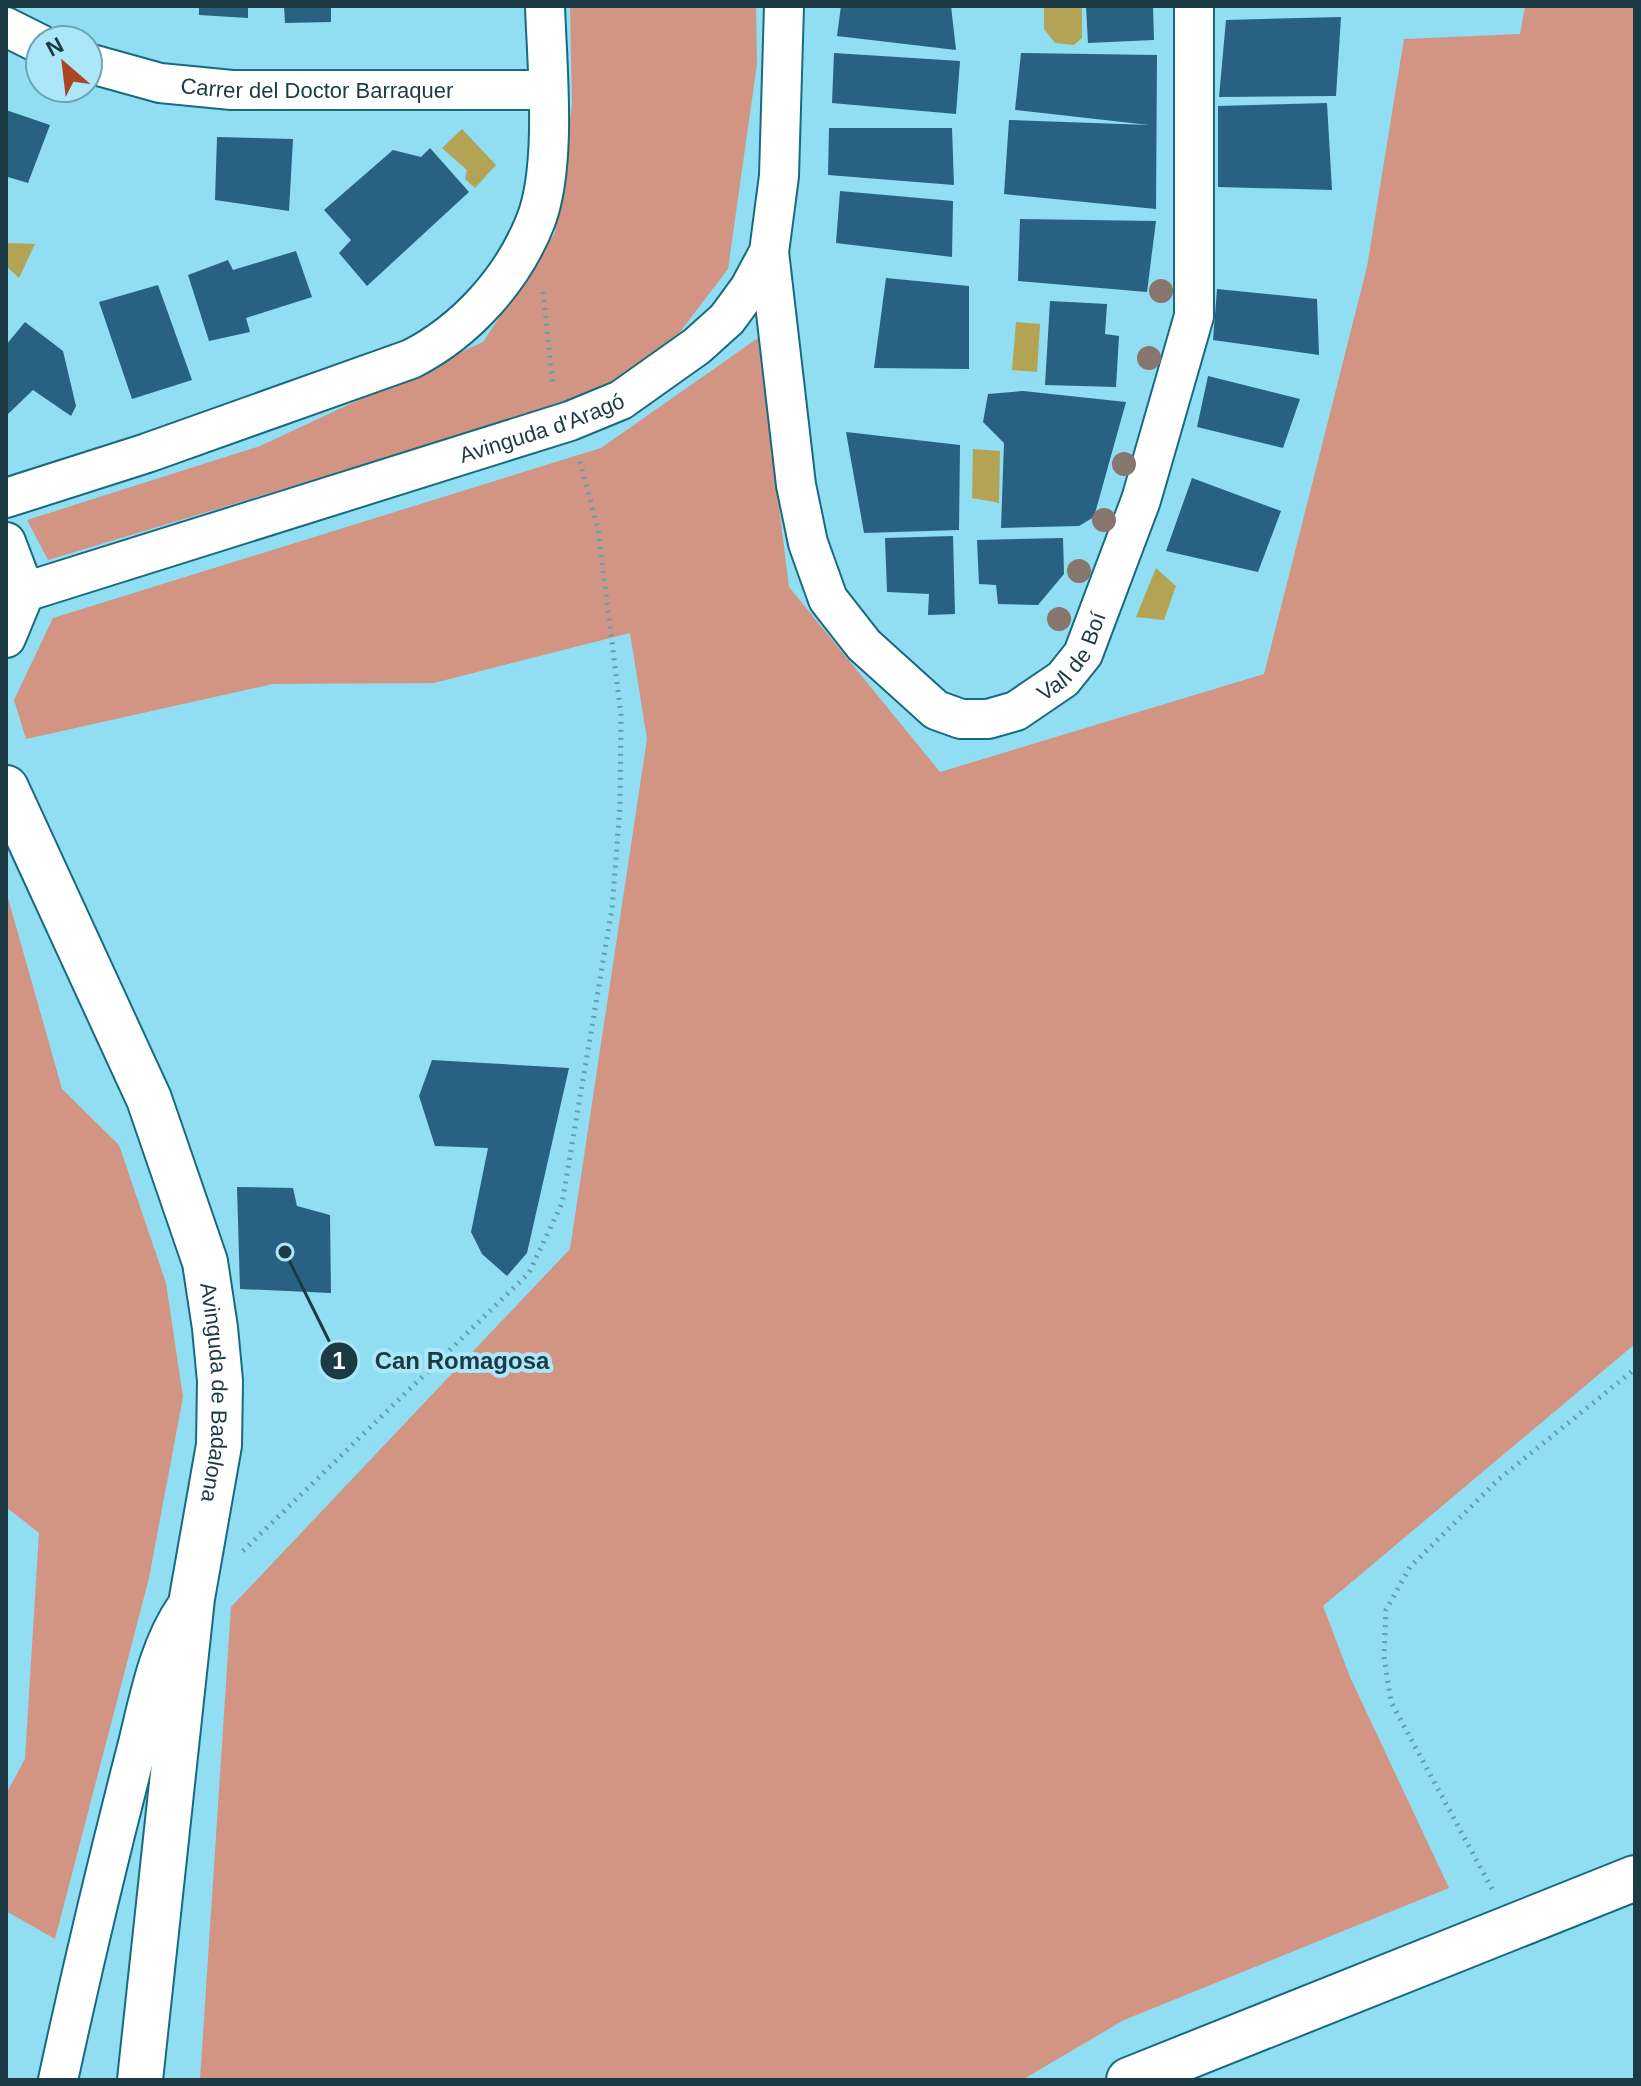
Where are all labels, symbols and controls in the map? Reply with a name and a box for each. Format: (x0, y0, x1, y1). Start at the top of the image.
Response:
north arrow (24, 24, 104, 104)
text: N (42, 32, 68, 62)
street label: Carrer del Doctor Barraquer (180, 73, 453, 103)
street label: Avinguda d'Aragó (456, 388, 628, 467)
street label: Vall de Boí (1032, 608, 1110, 705)
street label: Avinguda de Badalona (196, 1281, 233, 1505)
callout: Can Romagosa (319, 1337, 565, 1385)
text: 1 (332, 1347, 346, 1374)
text: Can Romagosa (375, 1347, 550, 1374)

